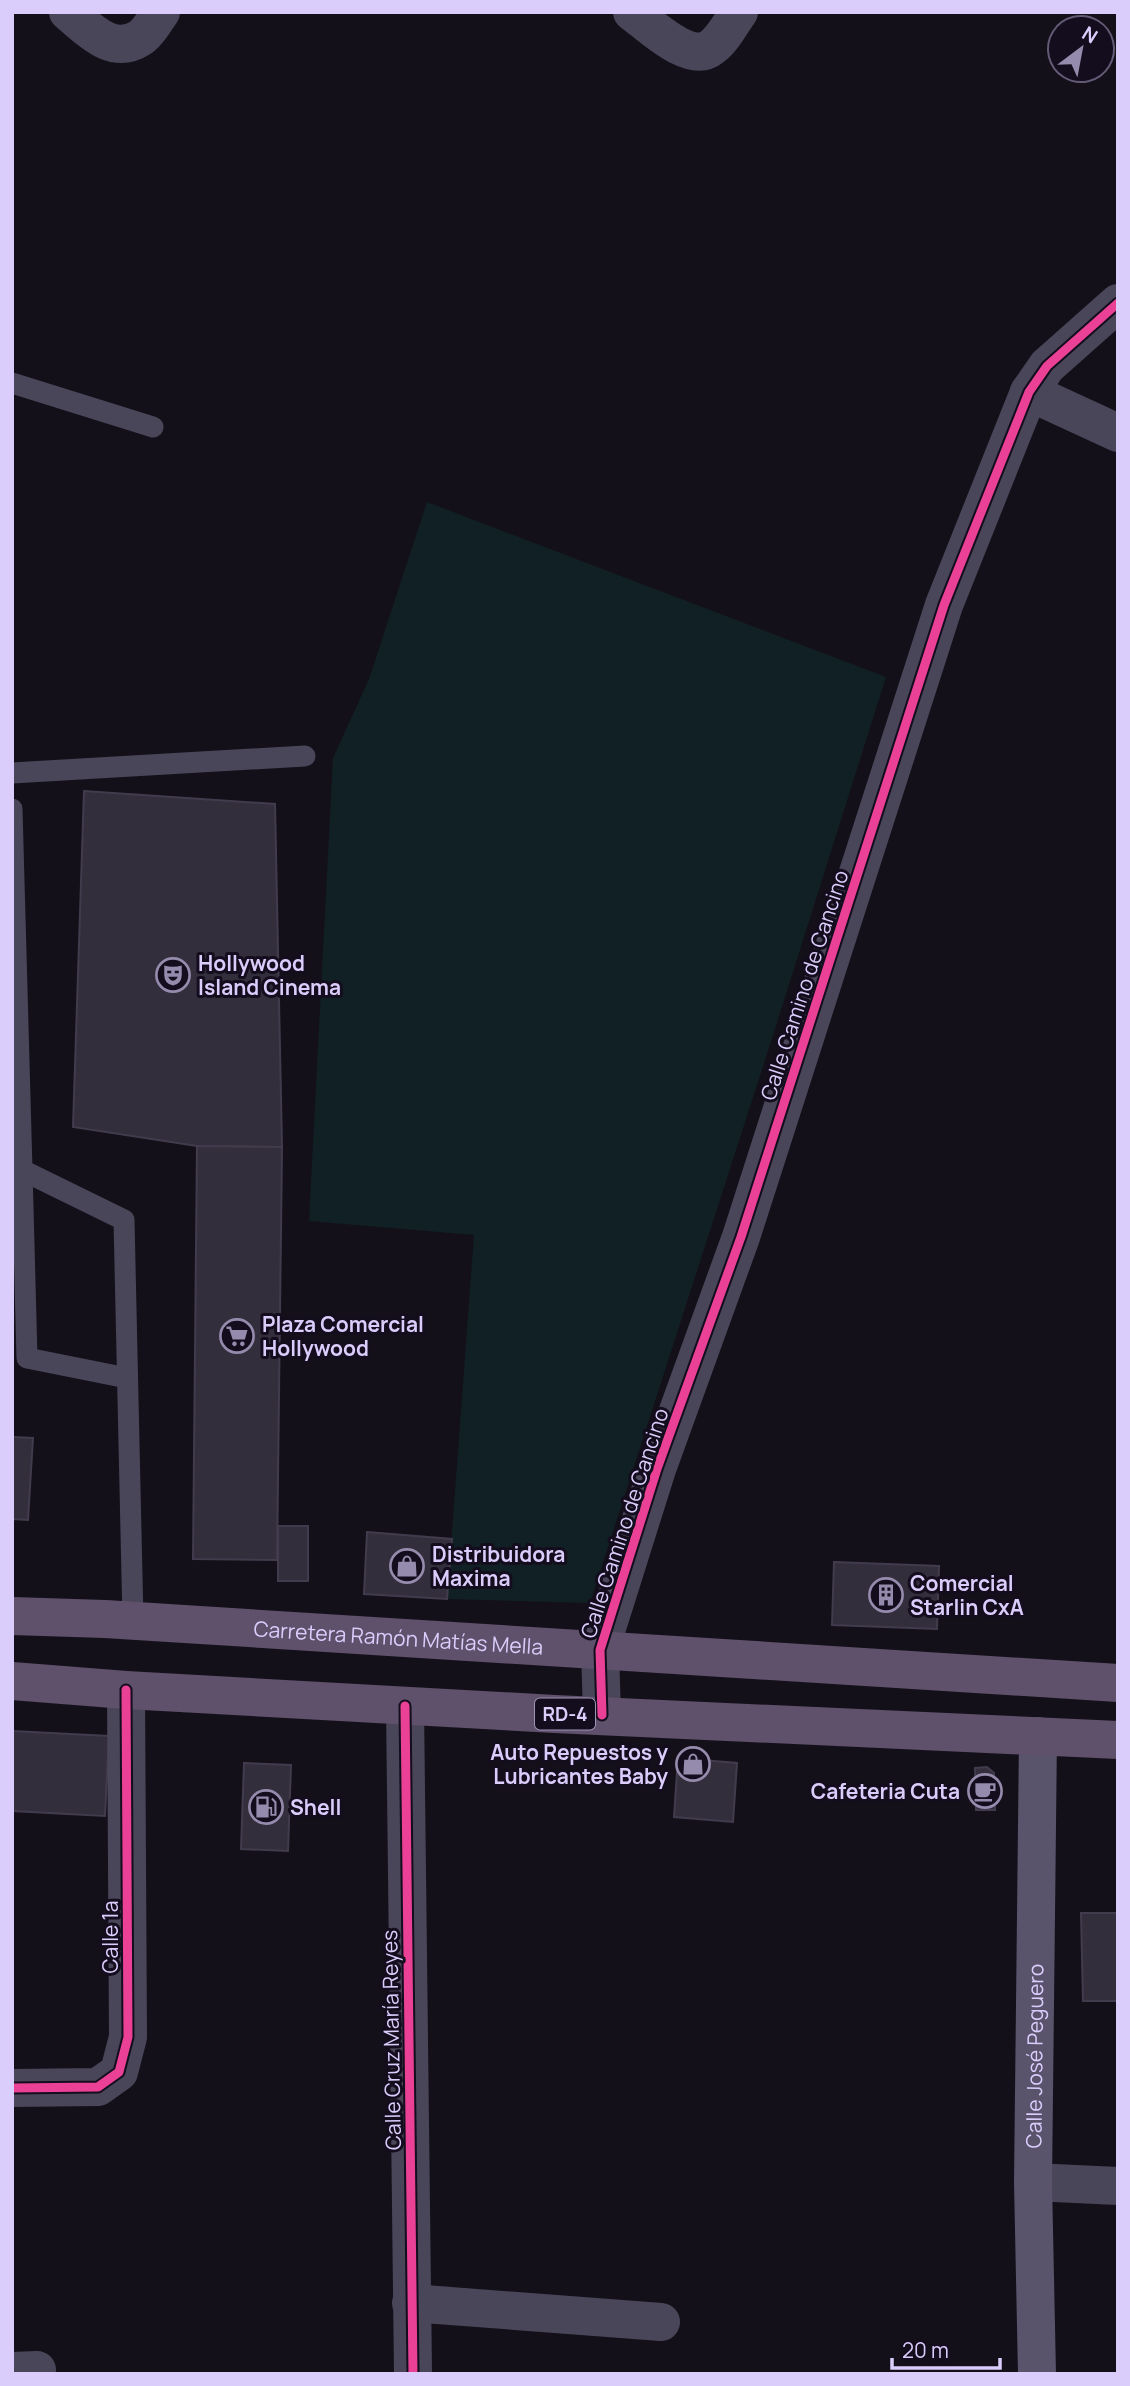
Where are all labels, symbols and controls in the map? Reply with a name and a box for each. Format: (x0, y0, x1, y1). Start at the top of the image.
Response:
north arrow (1046, 14, 1116, 84)
text: N (1077, 20, 1103, 49)
street label: Calle Camino de Cancino (754, 866, 854, 1104)
place label: Hollywood Island Cinema (198, 949, 341, 1001)
theatre icon: Hollywood Island Cinema (154, 956, 192, 994)
place label: Plaza Comercial Hollywood (262, 1310, 424, 1362)
supermarket icon: Plaza Comercial Hollywood (218, 1317, 256, 1355)
street label: Calle Camino de Cancino (574, 1404, 674, 1642)
place label: Distribuidora Maxima (432, 1540, 565, 1592)
shop icon: Distribuidora Maxima (388, 1547, 426, 1585)
place label: Comercial Starlin CxA (910, 1569, 1024, 1621)
building icon: Comercial Starlin CxA (867, 1576, 905, 1614)
street label: Carretera Ramón Matías Mella (253, 1614, 544, 1661)
road number: RD-4 (535, 1698, 595, 1730)
place label: Auto Repuestos y Lubricantes Baby (490, 1738, 668, 1790)
shop icon: Auto Repuestos y Lubricantes Baby (674, 1745, 712, 1783)
cafe icon: Cafeteria Cuta (966, 1772, 1004, 1810)
place label: Cafeteria Cuta (811, 1777, 960, 1805)
fuel station icon: Shell (247, 1788, 285, 1826)
place label: Shell (290, 1793, 341, 1821)
street label: Calle 1a (96, 1901, 124, 1973)
street label: Calle Cruz María Reyes (375, 1930, 407, 2150)
street label: Calle José Peguero (1019, 1964, 1049, 2148)
scale bar (892, 2326, 1000, 2370)
text: 20 m (902, 2336, 949, 2364)

